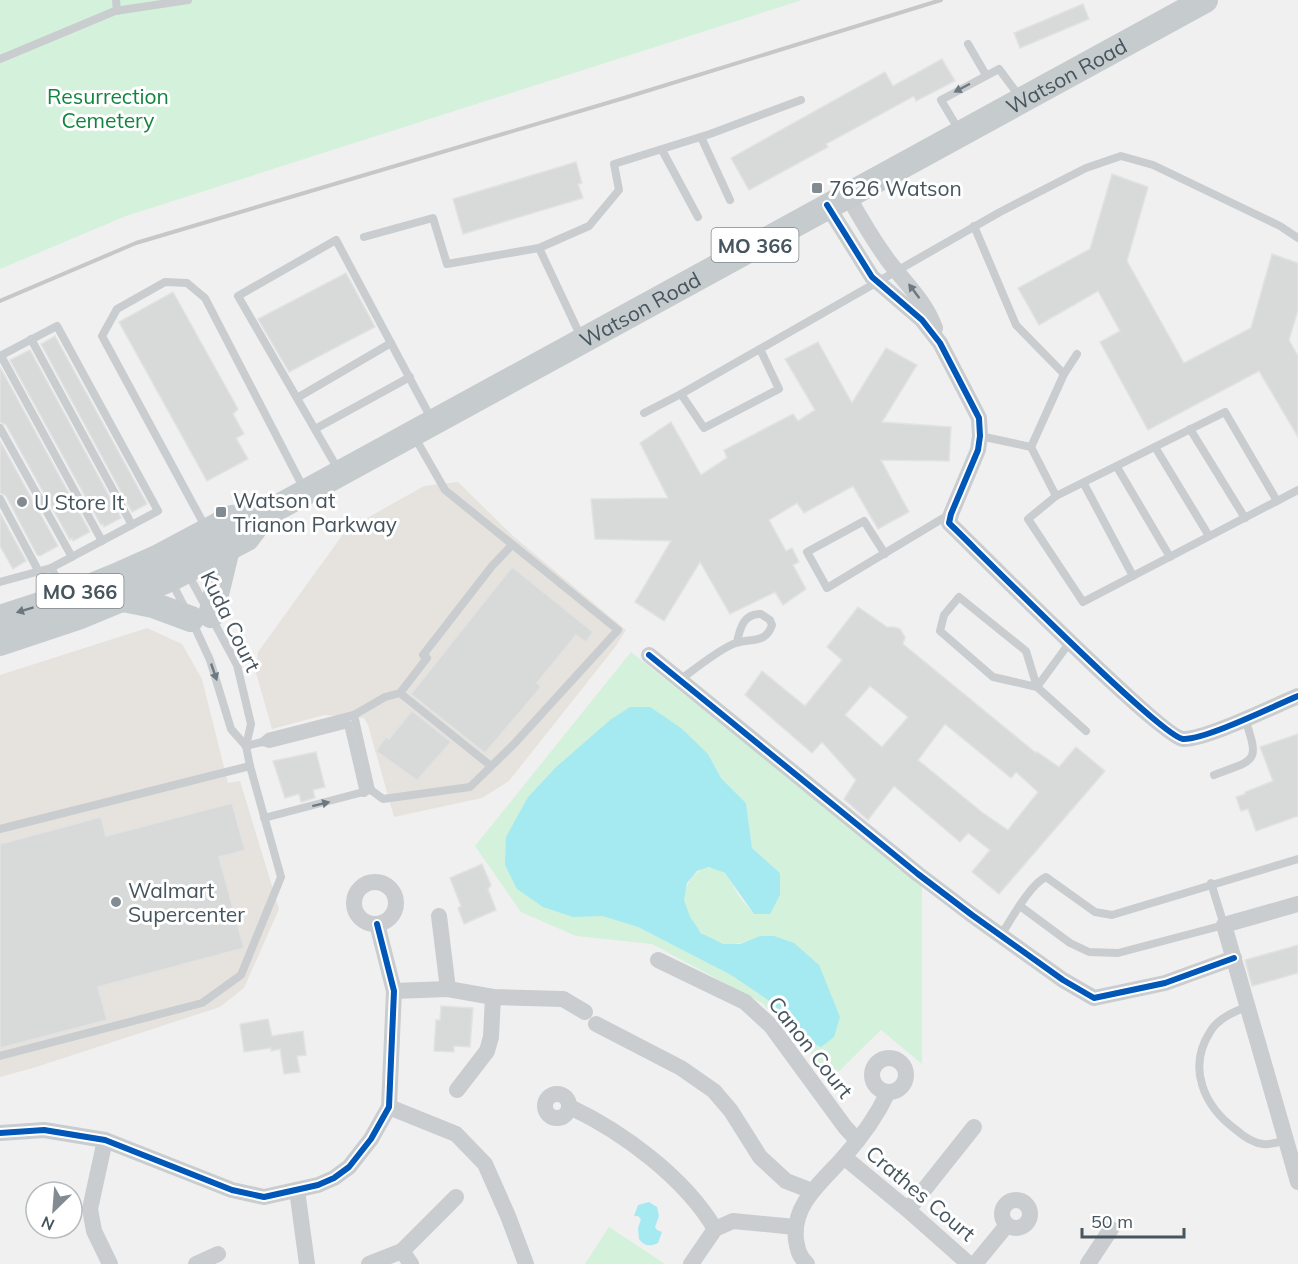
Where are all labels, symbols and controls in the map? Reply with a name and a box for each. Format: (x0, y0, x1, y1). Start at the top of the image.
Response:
street label: Watson Road (1001, 32, 1131, 119)
park label: Resurrection Cemetery (47, 83, 169, 133)
one-way arrow (953, 83, 970, 93)
place label: 7626 Watson (829, 175, 962, 201)
marker: 7626 Watson (810, 181, 824, 195)
road number: MO 366 (712, 228, 798, 262)
street label: Watson Road (575, 266, 705, 353)
one-way arrow (908, 284, 920, 300)
place label: Watson at Trianon Parkway (233, 487, 397, 537)
place label: U Store It (34, 489, 124, 515)
marker: U Store It (15, 495, 29, 509)
marker: Watson at Trianon Parkway (214, 505, 228, 519)
street label: Kuda Court (195, 566, 267, 676)
road number: MO 366 (36, 574, 124, 608)
one-way arrow (16, 606, 34, 615)
one-way arrow (209, 663, 219, 681)
one-way arrow (312, 799, 331, 808)
place label: Walmart Supercenter (128, 877, 245, 927)
marker: Walmart Supercenter (109, 895, 123, 909)
street label: Canon Court (763, 991, 859, 1103)
street label: Crathes Court (861, 1140, 981, 1246)
north arrow (24, 1180, 84, 1240)
scale bar (1082, 1201, 1184, 1239)
text: 50 m (1091, 1210, 1133, 1233)
text: N (38, 1212, 57, 1235)

